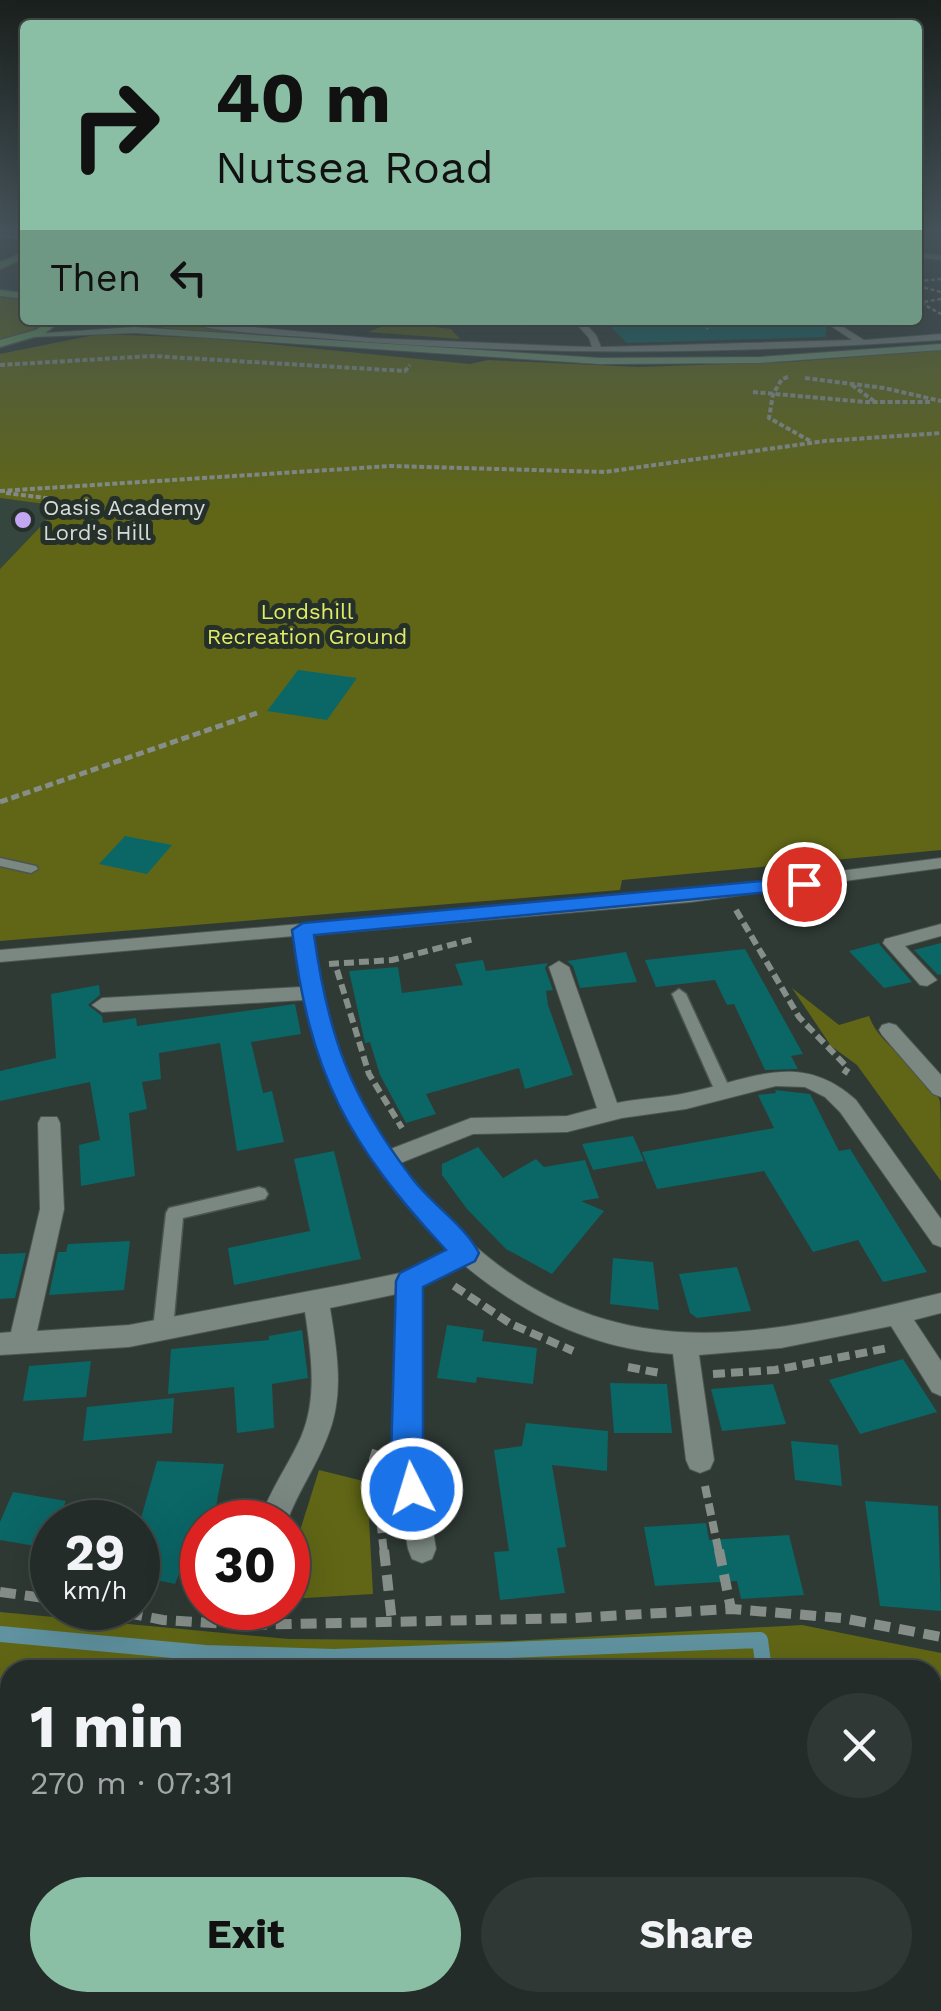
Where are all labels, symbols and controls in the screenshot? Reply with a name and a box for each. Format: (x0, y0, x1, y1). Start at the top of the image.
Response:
text: 40 m (215, 57, 391, 139)
icon: right (50, 60, 180, 190)
text: Nutsea Road (215, 141, 494, 194)
icon: left (161, 250, 216, 305)
text: Then (50, 256, 141, 300)
place label: Oasis Academy Lord's Hill (43, 495, 206, 545)
marker: Oasis Academy Lord's Hill (12, 509, 34, 531)
park label: Lordshill Recreation Ground (207, 599, 407, 649)
pin (762, 842, 847, 927)
icon: arrive (777, 857, 832, 912)
position arrow (360, 1437, 464, 1541)
speed limit sign: 30 (180, 1500, 310, 1630)
text: 29 (65, 1523, 125, 1582)
text: km/h (63, 1576, 127, 1605)
text: 1 min (30, 1691, 184, 1762)
button: close (807, 1693, 912, 1798)
text: 270 m · 07:31 (30, 1764, 234, 1802)
button: Exit (30, 1877, 461, 1992)
button: Share (481, 1877, 912, 1992)

